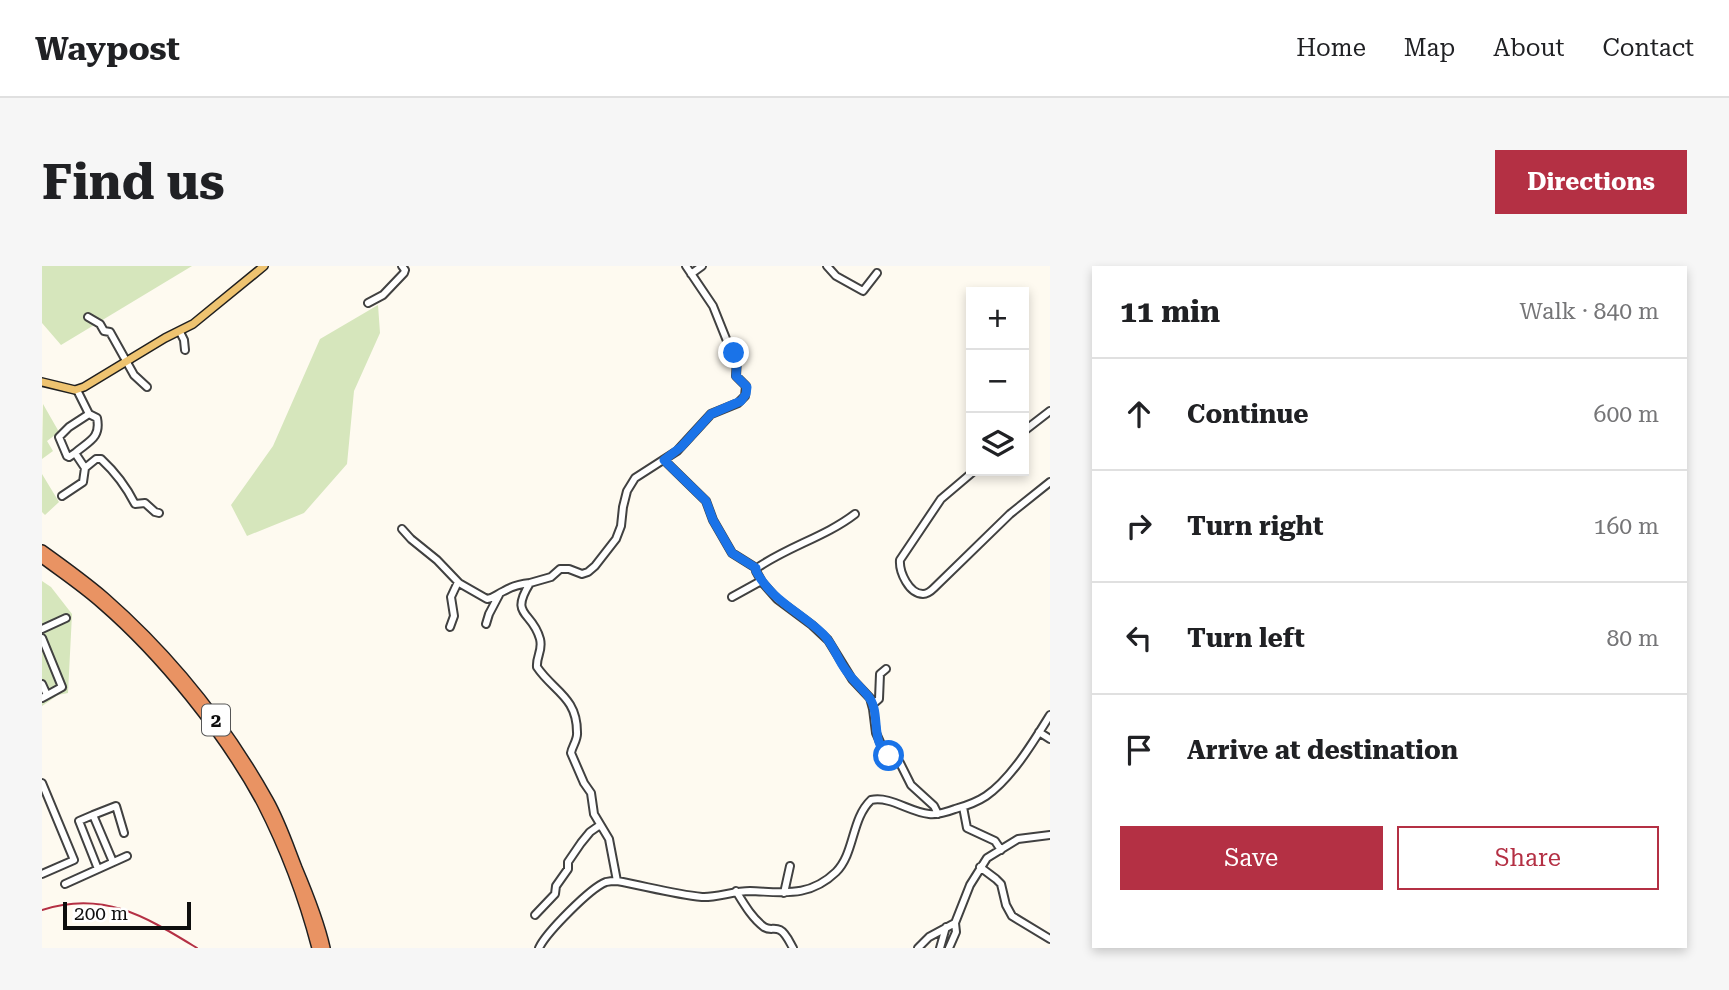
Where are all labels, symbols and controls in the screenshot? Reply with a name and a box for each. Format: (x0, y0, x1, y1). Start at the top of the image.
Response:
text: Waypost (35, 29, 180, 68)
text: Home (1296, 34, 1366, 62)
text: Map (1404, 34, 1455, 62)
text: About (1493, 34, 1564, 62)
text: Contact (1602, 34, 1694, 62)
button: Directions (1495, 150, 1687, 214)
text: Find us (42, 154, 225, 211)
map controls (966, 287, 1029, 476)
button: + (966, 287, 1029, 350)
text: 11 min (1120, 294, 1220, 329)
text: Walk · 840 m (1520, 298, 1659, 325)
route end (718, 337, 749, 368)
button: − (966, 350, 1029, 413)
icon: ahead (1120, 395, 1158, 433)
text: Continue (1187, 399, 1309, 429)
text: 600 m (1594, 401, 1659, 428)
button: layers (966, 413, 1029, 476)
icon: right (1120, 507, 1158, 545)
text: Turn right (1187, 511, 1323, 541)
text: 160 m (1594, 513, 1659, 540)
icon: left (1120, 619, 1158, 657)
text: Turn left (1187, 623, 1305, 653)
text: 80 m (1606, 625, 1659, 652)
road number: 2 (202, 704, 230, 736)
icon: arrive (1120, 731, 1158, 769)
text: Arrive at destination (1187, 735, 1458, 765)
route start (873, 740, 904, 771)
button: Save (1120, 826, 1383, 890)
button: Share (1397, 826, 1659, 890)
scale bar (63, 899, 191, 931)
text: 200 m (74, 902, 128, 925)

